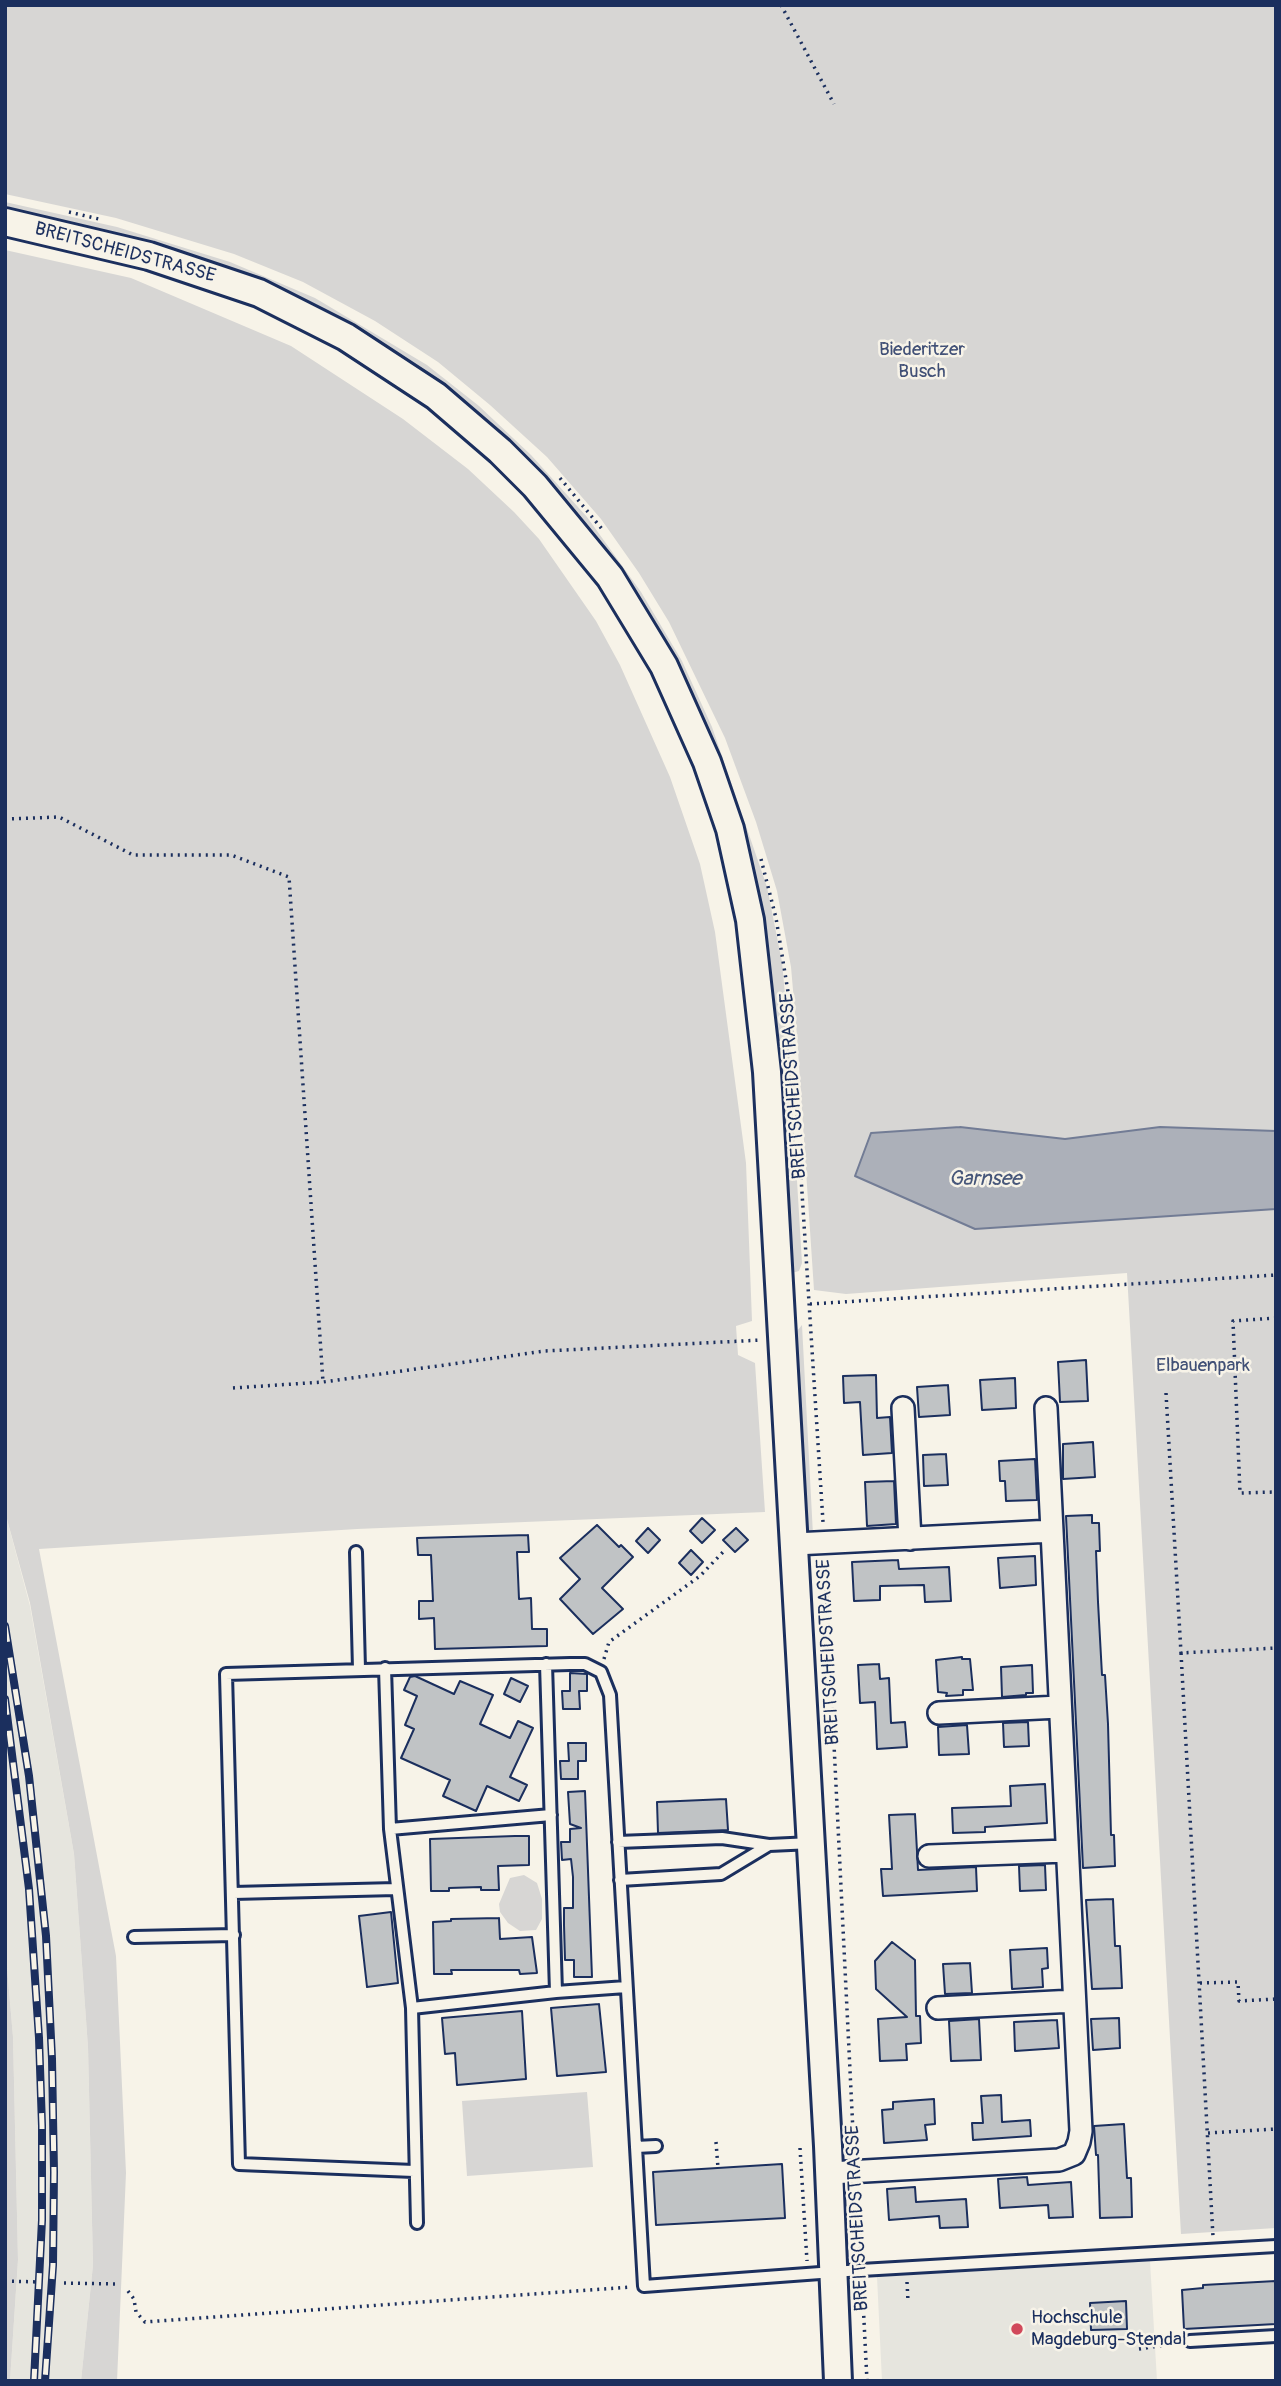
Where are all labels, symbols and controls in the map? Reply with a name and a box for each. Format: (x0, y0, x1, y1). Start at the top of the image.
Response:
street label: BREITSCHEIDSTRASSE (32, 218, 218, 288)
park label: Biederitzer Busch (879, 339, 965, 383)
street label: BREITSCHEIDSTRASSE (776, 992, 812, 1180)
water label: Garnsee (949, 1167, 1021, 1193)
park label: Elbauenpark (1156, 1355, 1250, 1377)
street label: BREITSCHEIDSTRASSE (813, 1558, 845, 1746)
street label: BREITSCHEIDSTRASSE (842, 2124, 874, 2312)
place label: Hochschule Magdeburg-Stendal (1031, 2307, 1186, 2351)
marker: Hochschule Magdeburg-Stendal (1009, 2321, 1025, 2337)

